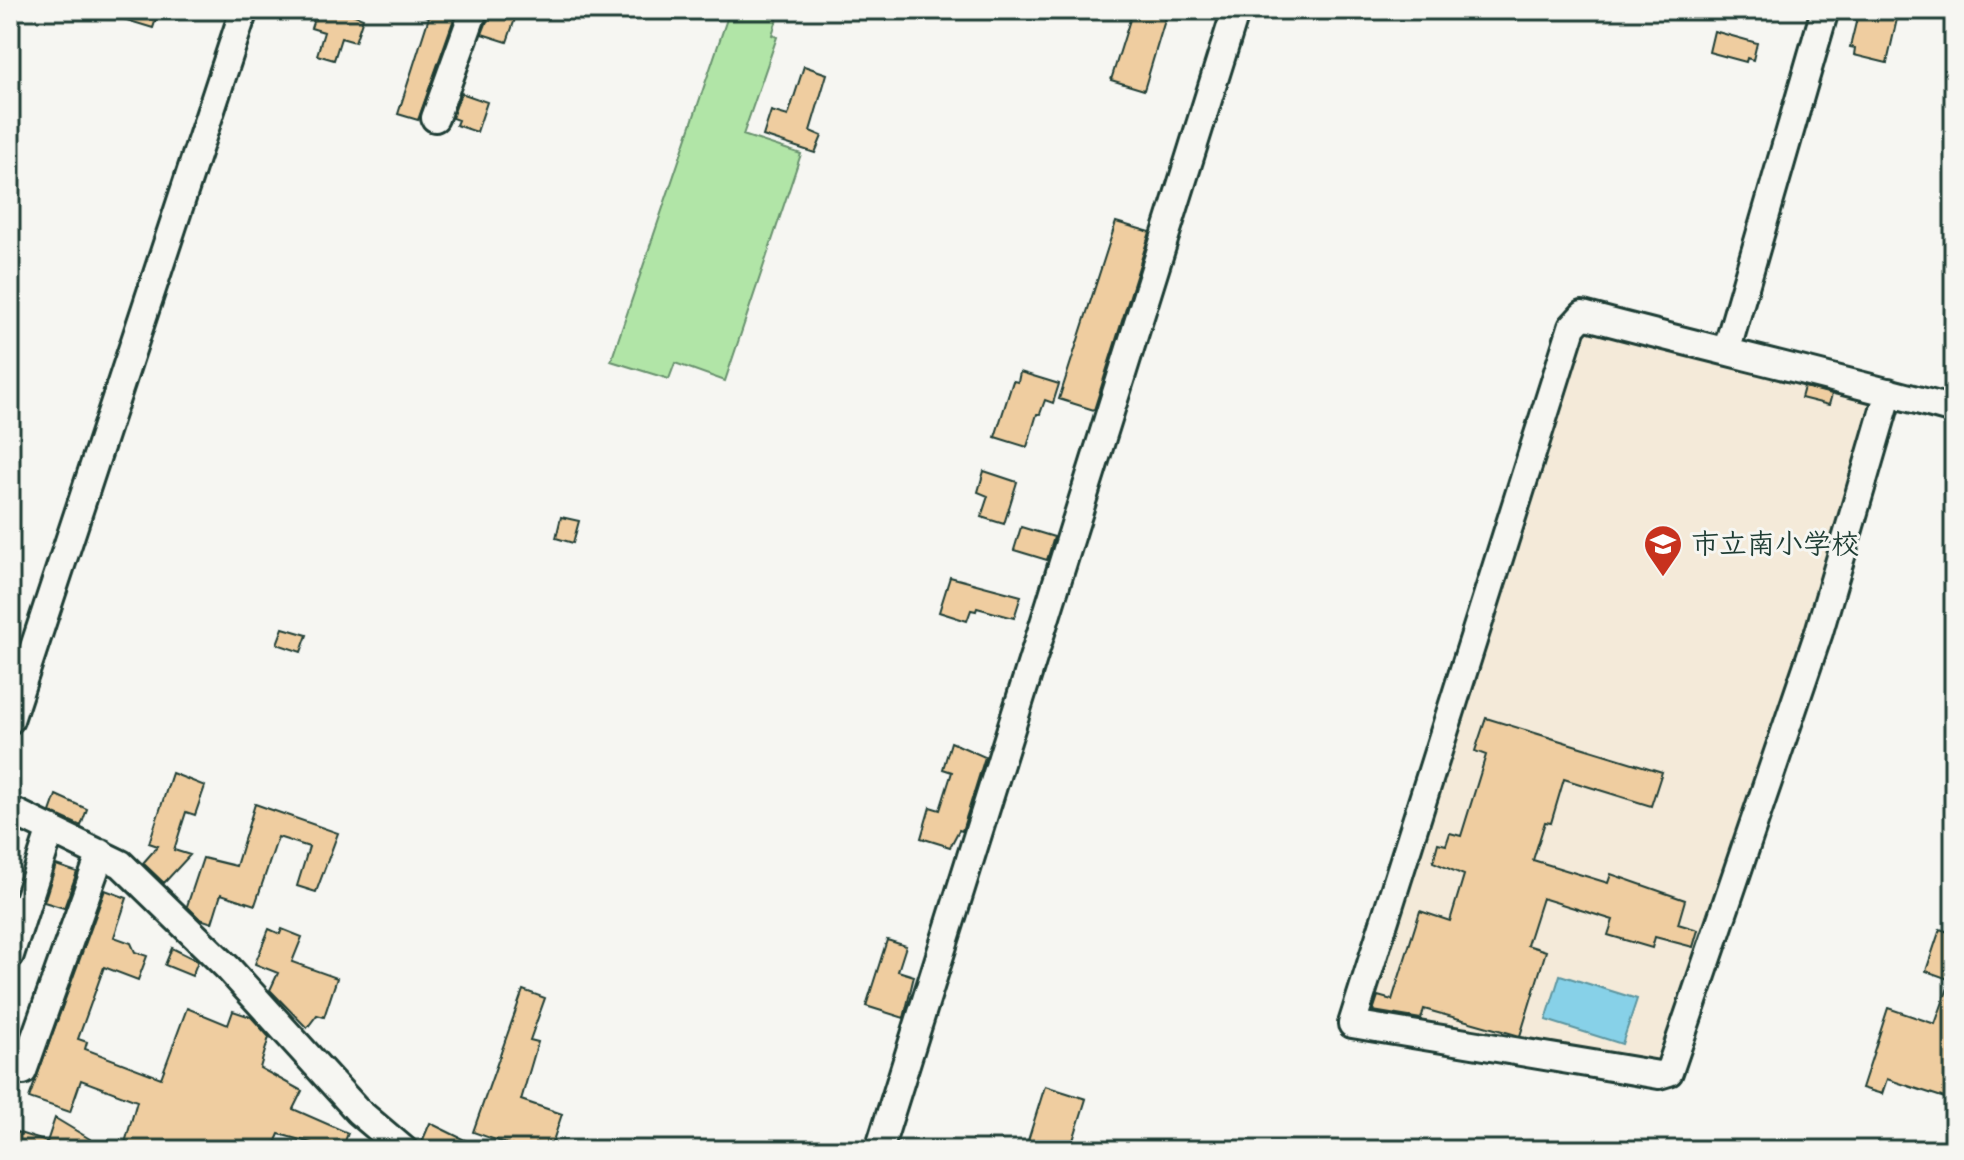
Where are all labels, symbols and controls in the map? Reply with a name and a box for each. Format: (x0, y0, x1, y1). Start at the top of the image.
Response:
school or university icon: 市立南小学校 (1642, 523, 1684, 578)
place label: 市立南小学校 (1691, 525, 1859, 564)

